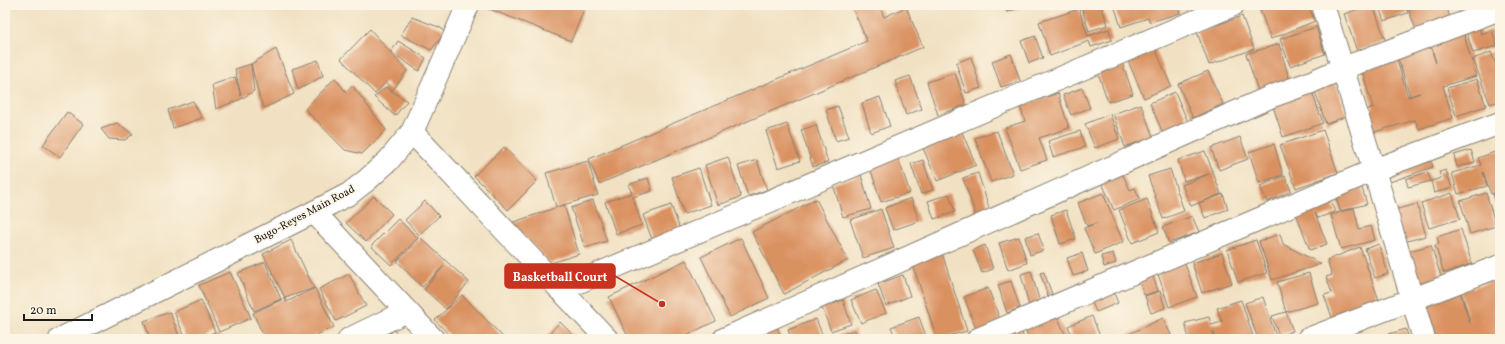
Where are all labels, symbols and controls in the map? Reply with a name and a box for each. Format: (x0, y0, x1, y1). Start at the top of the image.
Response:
street label: Bugo-Reyes Main Road (252, 182, 358, 248)
callout: Basketball Court (505, 264, 615, 288)
text: Basketball Court (513, 270, 608, 286)
scale bar (24, 296, 92, 322)
text: 20 m (30, 303, 57, 319)

